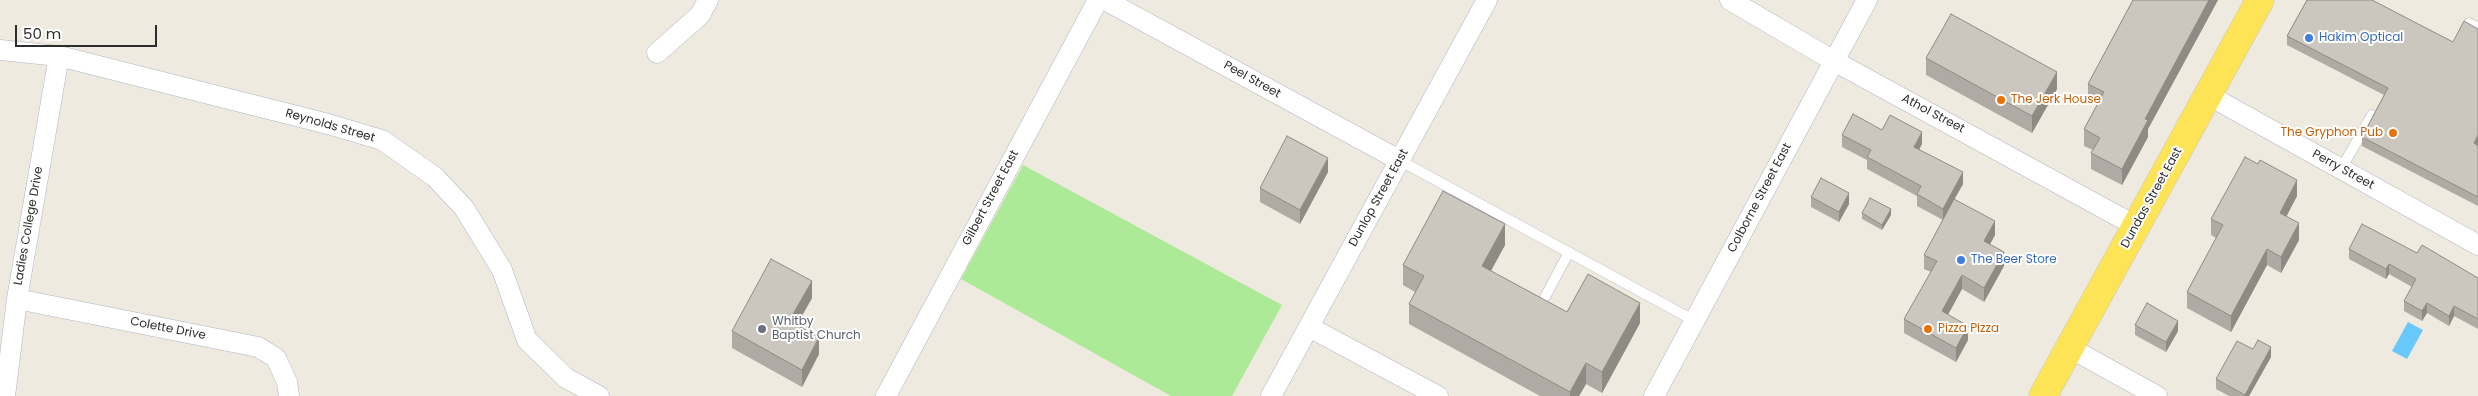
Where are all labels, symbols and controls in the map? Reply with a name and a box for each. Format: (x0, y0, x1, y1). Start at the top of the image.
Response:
scale bar (18, 15, 160, 47)
text: 50 m (23, 23, 61, 44)
place label: Hakim Optical (2319, 31, 2403, 45)
marker: Hakim Optical (2303, 32, 2315, 44)
street label: Peel Street (1221, 58, 1283, 102)
street label: Athol Street (1899, 91, 1967, 137)
place label: The Jerk House (2011, 93, 2101, 107)
marker: The Jerk House (1995, 94, 2007, 106)
street label: Reynolds Street (284, 106, 376, 146)
place label: The Gryphon Pub (2281, 126, 2383, 140)
marker: The Gryphon Pub (2387, 127, 2399, 139)
street label: Colborne Street East (1725, 141, 1795, 255)
street label: Dundas Street East (2118, 145, 2186, 251)
street label: Dunlop Street East (1346, 147, 1412, 249)
street label: Perry Street (2310, 147, 2376, 193)
street label: Gilbert Street East (960, 148, 1022, 248)
street label: Ladies College Drive (11, 165, 47, 287)
place label: The Beer Store (1971, 253, 2057, 267)
marker: The Beer Store (1955, 254, 1967, 266)
street label: Colette Drive (129, 315, 207, 343)
place label: Whitby Baptist Church (772, 315, 861, 343)
place label: Pizza Pizza (1938, 322, 1999, 336)
marker: Whitby Baptist Church (756, 323, 768, 335)
marker: Pizza Pizza (1922, 323, 1934, 335)

